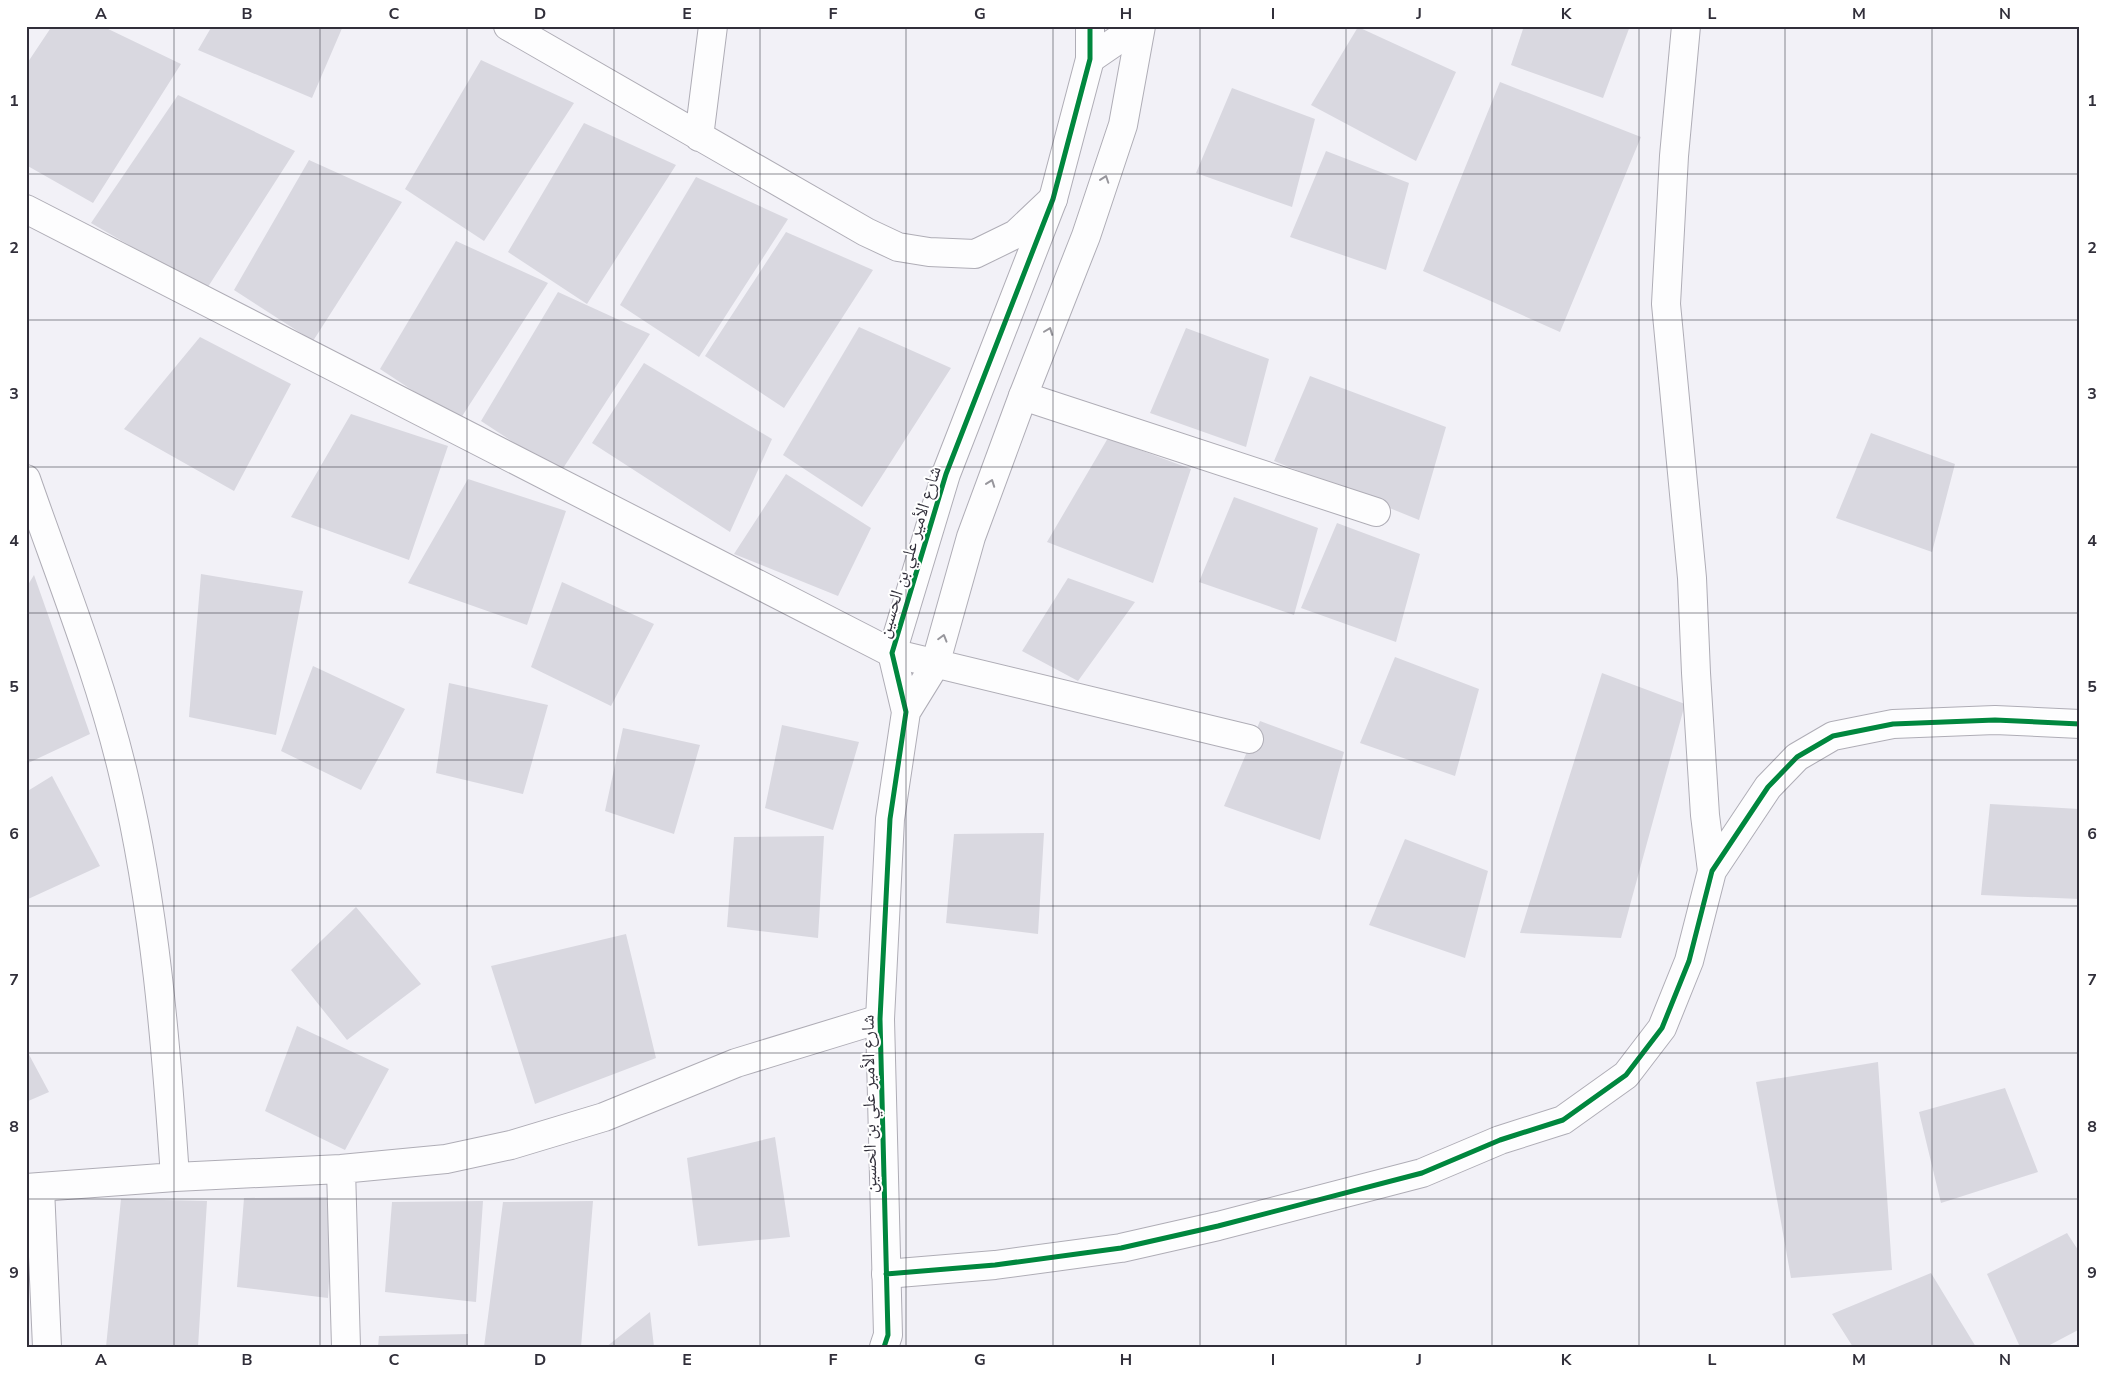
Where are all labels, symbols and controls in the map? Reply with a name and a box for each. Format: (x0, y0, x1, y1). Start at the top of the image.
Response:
text: A (95, 3, 107, 25)
text: B (241, 3, 253, 25)
text: C (389, 3, 400, 25)
text: D (534, 3, 546, 25)
text: E (682, 3, 692, 25)
text: F (829, 3, 838, 25)
text: G (974, 3, 986, 25)
text: H (1120, 3, 1132, 25)
text: I (1271, 3, 1275, 25)
text: J (1415, 3, 1422, 25)
text: K (1561, 3, 1573, 25)
text: L (1708, 3, 1717, 25)
text: M (1852, 3, 1866, 25)
text: N (1999, 3, 2011, 25)
text: 1 (9, 90, 19, 112)
text: 1 (2087, 90, 2097, 112)
one-way arrow (1100, 175, 1110, 183)
text: 2 (9, 237, 19, 259)
text: 2 (2087, 237, 2097, 259)
one-way arrow (1043, 327, 1053, 336)
text: 3 (9, 383, 19, 405)
text: 3 (2087, 383, 2097, 405)
street label: شارع الأمير علي بن الحسين (871, 463, 949, 642)
one-way arrow (985, 479, 995, 488)
text: 4 (9, 530, 19, 552)
text: 4 (2087, 530, 2097, 552)
one-way arrow (937, 634, 947, 642)
text: 5 (9, 676, 19, 698)
text: 5 (2087, 676, 2097, 698)
text: 6 (9, 823, 19, 845)
text: 6 (2087, 823, 2097, 845)
text: 7 (9, 969, 19, 991)
text: 7 (2087, 969, 2097, 991)
street label: شارع الأمير علي بن الحسين (855, 1014, 885, 1194)
text: 8 (9, 1116, 19, 1138)
text: 8 (2087, 1116, 2097, 1138)
text: 9 (9, 1262, 19, 1284)
text: 9 (2087, 1262, 2097, 1284)
text: A (95, 1349, 107, 1371)
text: B (241, 1349, 253, 1371)
text: C (389, 1349, 400, 1371)
text: D (534, 1349, 546, 1371)
text: E (682, 1349, 692, 1371)
text: F (829, 1349, 838, 1371)
text: G (974, 1349, 986, 1371)
text: H (1120, 1349, 1132, 1371)
text: I (1271, 1349, 1275, 1371)
text: J (1415, 1349, 1422, 1371)
text: K (1561, 1349, 1573, 1371)
text: L (1708, 1349, 1717, 1371)
text: M (1852, 1349, 1866, 1371)
text: N (1999, 1349, 2011, 1371)

